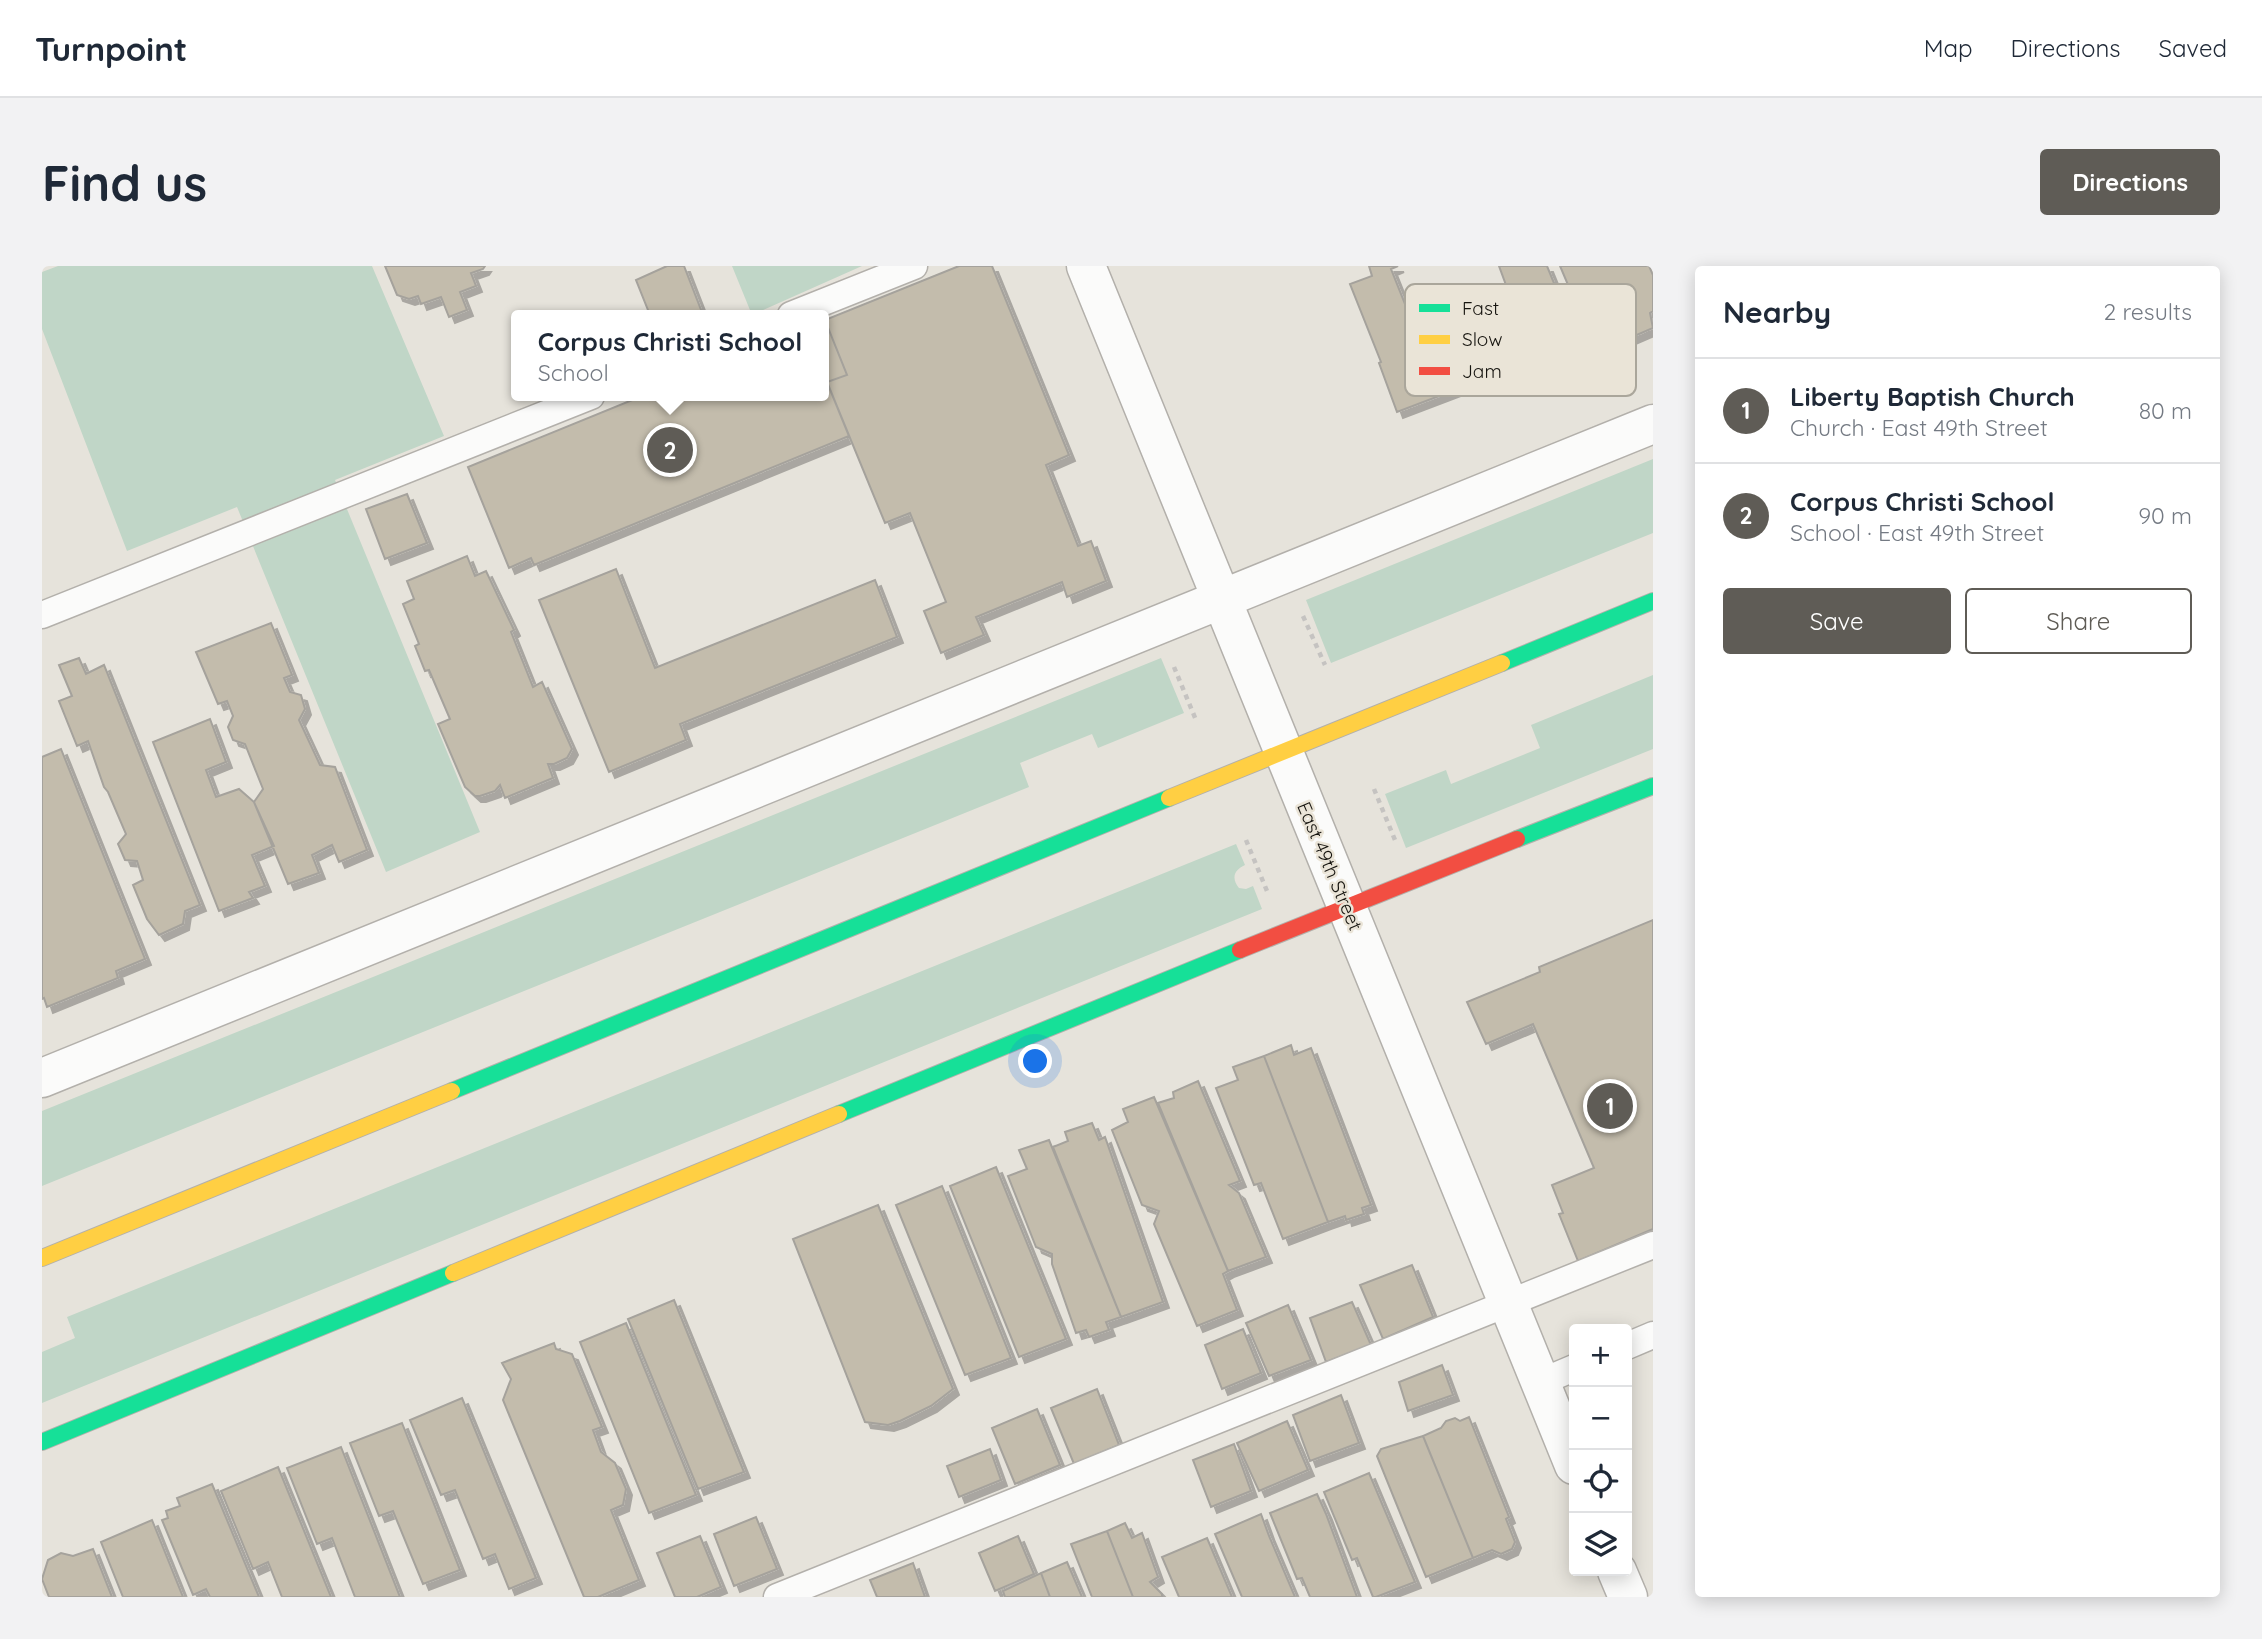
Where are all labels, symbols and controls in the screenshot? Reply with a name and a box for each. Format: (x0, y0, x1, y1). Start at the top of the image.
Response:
text: Turnpoint (35, 28, 187, 69)
text: Map (1924, 33, 1973, 63)
text: Directions (2011, 33, 2121, 63)
text: Saved (2159, 33, 2227, 63)
button: Directions (2040, 149, 2220, 215)
text: Find us (42, 152, 207, 213)
legend (1405, 284, 1636, 396)
text: Nearby (1723, 293, 1831, 331)
text: Fast (1462, 296, 1499, 320)
text: 2 results (2103, 297, 2192, 326)
popup (511, 310, 829, 401)
text: Corpus Christi School (538, 325, 802, 358)
text: Slow (1462, 327, 1503, 351)
text: School (538, 358, 609, 387)
text: Jam (1462, 359, 1502, 383)
text: Liberty Baptish Church (1790, 380, 2075, 413)
text: 1 (1742, 396, 1750, 425)
text: 80 m (2139, 396, 2192, 425)
text: Church · East 49th Street (1790, 413, 2048, 442)
pin: 2 (647, 424, 693, 476)
text: Corpus Christi School (1790, 485, 2055, 518)
text: 2 (1739, 501, 1753, 530)
text: 90 m (2138, 501, 2192, 530)
text: School · East 49th Street (1790, 518, 2044, 547)
button: Save (1723, 588, 1951, 654)
button: Share (1965, 588, 2192, 654)
street label: East 49th Street (1292, 798, 1368, 934)
your location (1018, 1044, 1052, 1078)
pin: 1 (1587, 1080, 1633, 1132)
map controls (1569, 1324, 1632, 1576)
button: + (1569, 1324, 1632, 1387)
button: − (1569, 1387, 1632, 1450)
button: locate (1569, 1450, 1632, 1513)
button: layers (1569, 1513, 1632, 1576)

